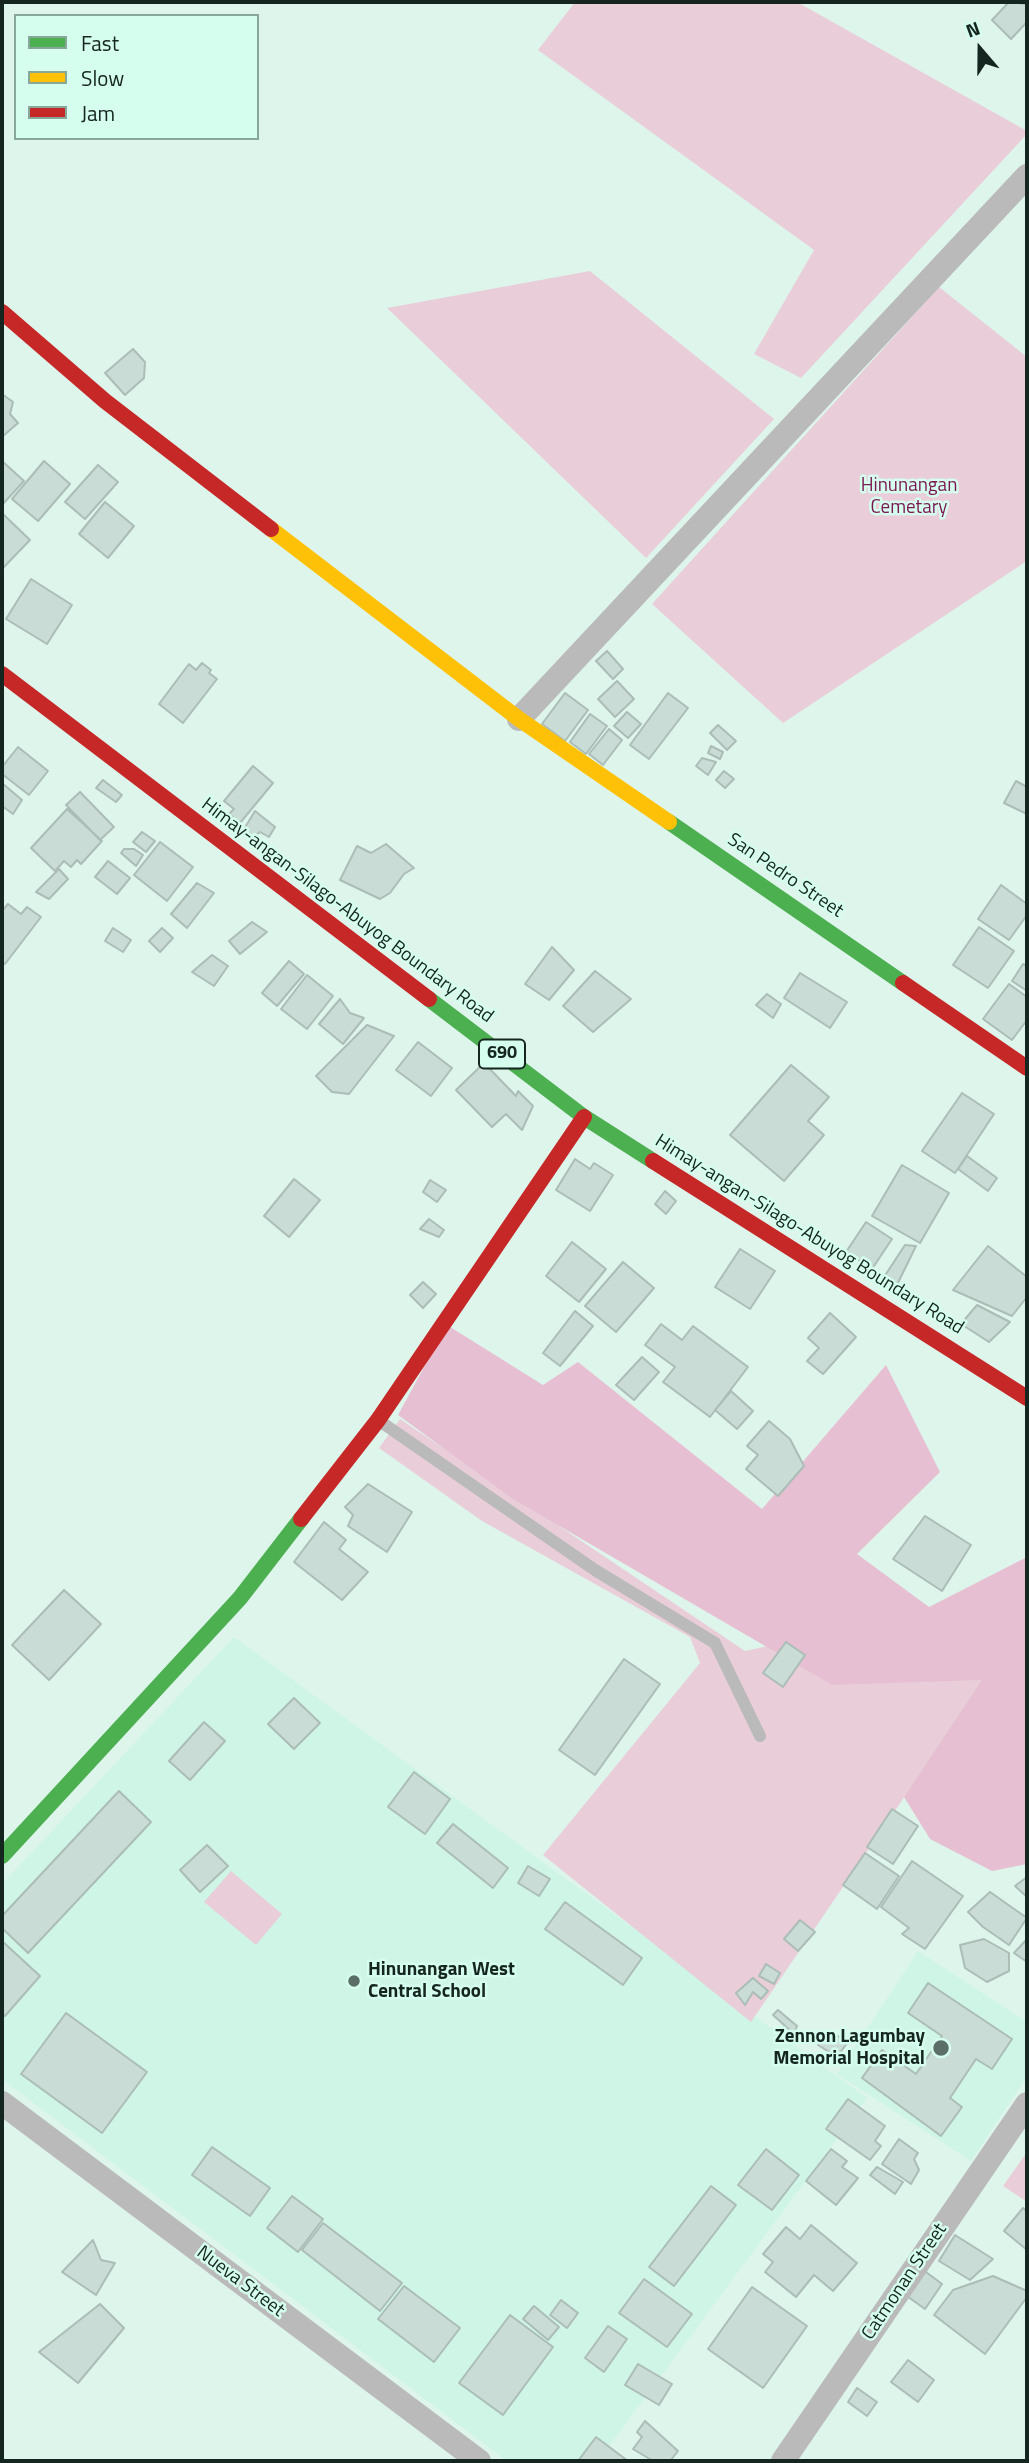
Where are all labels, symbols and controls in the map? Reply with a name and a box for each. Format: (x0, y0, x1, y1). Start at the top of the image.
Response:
text: N (961, 13, 984, 45)
legend (14, 14, 259, 140)
north arrow (945, 14, 1015, 84)
text: Fast (81, 27, 119, 59)
text: Slow (81, 62, 124, 94)
text: Jam (81, 97, 115, 129)
park label: Hinunangan Cemetary (861, 475, 957, 519)
street label: Himay-angan-Silago-Abuyog Boundary Road (196, 794, 498, 1028)
street label: San Pedro Street (723, 829, 847, 923)
road number: 690 (479, 1040, 525, 1069)
street label: Himay-angan-Silago-Abuyog Boundary Road (650, 1130, 968, 1340)
place label: Hinunangan West Central School (368, 1959, 515, 2003)
marker: Hinunangan West Central School (346, 1973, 362, 1989)
place label: Zennon Lagumbay Memorial Hospital (773, 2026, 925, 2070)
marker: Zennon Lagumbay Memorial Hospital (931, 2038, 951, 2058)
street label: Catmonan Street (858, 2219, 952, 2345)
street label: Nueva Street (192, 2242, 288, 2322)

